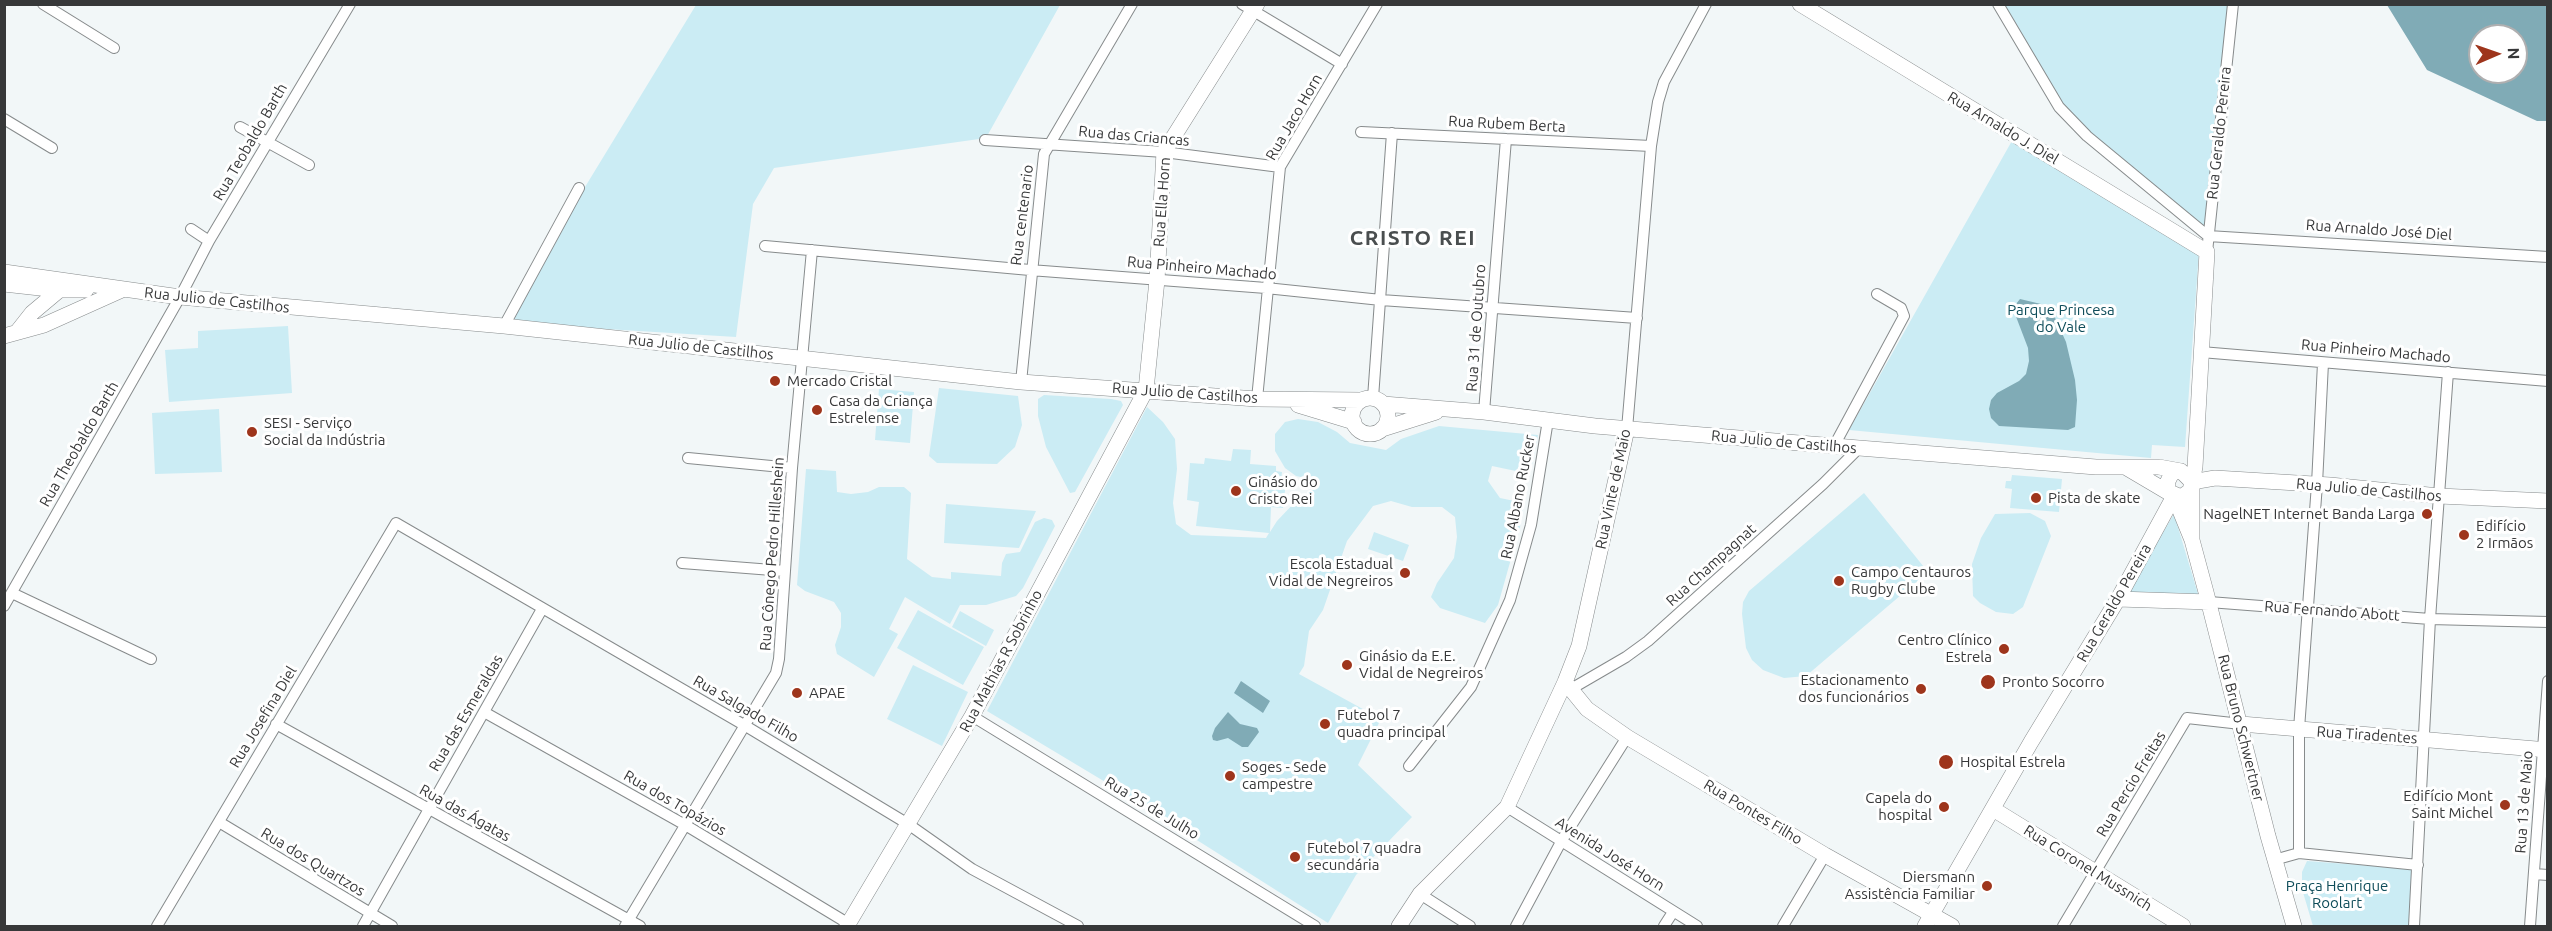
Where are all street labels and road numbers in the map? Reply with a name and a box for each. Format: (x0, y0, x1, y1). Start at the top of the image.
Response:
street label: Rua Geraldo Pereira (2203, 66, 2235, 200)
street label: Rua Jaco Horn (1262, 71, 1326, 163)
street label: Rua Teobaldo Barth (209, 80, 291, 204)
street label: Rua Arnaldo J. Diel (1944, 88, 2062, 168)
street label: Rua Rubem Berta (1448, 112, 1566, 136)
street label: Rua das Criancas (1078, 122, 1190, 150)
street label: Rua Ella Horn (1150, 156, 1174, 248)
street label: Rua centenario (1007, 164, 1037, 266)
street label: Rua Arnaldo José Diel (2305, 216, 2453, 244)
street label: Rua Pinheiro Machado (1126, 252, 1278, 284)
street label: Rua 31 de Outubro (1463, 264, 1489, 392)
street label: Rua Julio de Castilhos (143, 283, 291, 317)
street label: Rua Julio de Castilhos (627, 330, 775, 364)
street label: Rua Pinheiro Machado (2300, 335, 2452, 367)
street label: Rua Theobaldo Barth (36, 378, 122, 510)
street label: Rua Julio de Castilhos (1112, 379, 1258, 407)
street label: Rua Vinte de Maio (1591, 427, 1635, 551)
street label: Rua Julio de Castilhos (1710, 427, 1858, 457)
street label: Rua Albano Rucker (1497, 433, 1539, 561)
street label: Rua Cônego Pedro Hilleshein (756, 457, 788, 651)
street label: Rua Julio de Castilhos (2295, 475, 2443, 505)
street label: Rua Champagnat (1662, 520, 1760, 610)
street label: Rua Geraldo Pereira (2073, 541, 2155, 665)
street label: Rua Mathias R Sobrinho (956, 587, 1046, 735)
street label: Rua Fernando Abott (2264, 597, 2400, 625)
street label: Rua das Esmeraldas (425, 651, 507, 775)
street label: Rua Bruno Schwertner (2214, 653, 2268, 803)
street label: Rua Josefina Diel (226, 663, 300, 771)
street label: Rua Salgado Filho (690, 672, 802, 746)
street label: Rua Tiradentes (2316, 722, 2418, 748)
street label: Rua Percio Freitas (2092, 728, 2170, 840)
street label: Rua 13 de Maio (2511, 750, 2537, 854)
street label: Rua dos Topázios (621, 766, 729, 840)
street label: Rua 25 de Julho (1101, 773, 1203, 843)
street label: Rua Pontes Filho (1700, 775, 1806, 849)
street label: Rua das Ágatas (416, 780, 514, 846)
street label: Avenida José Horn (1552, 813, 1668, 895)
street label: Rua Coronel Mussnich (2020, 821, 2156, 915)
street label: Rua dos Quartzos (258, 824, 368, 900)

